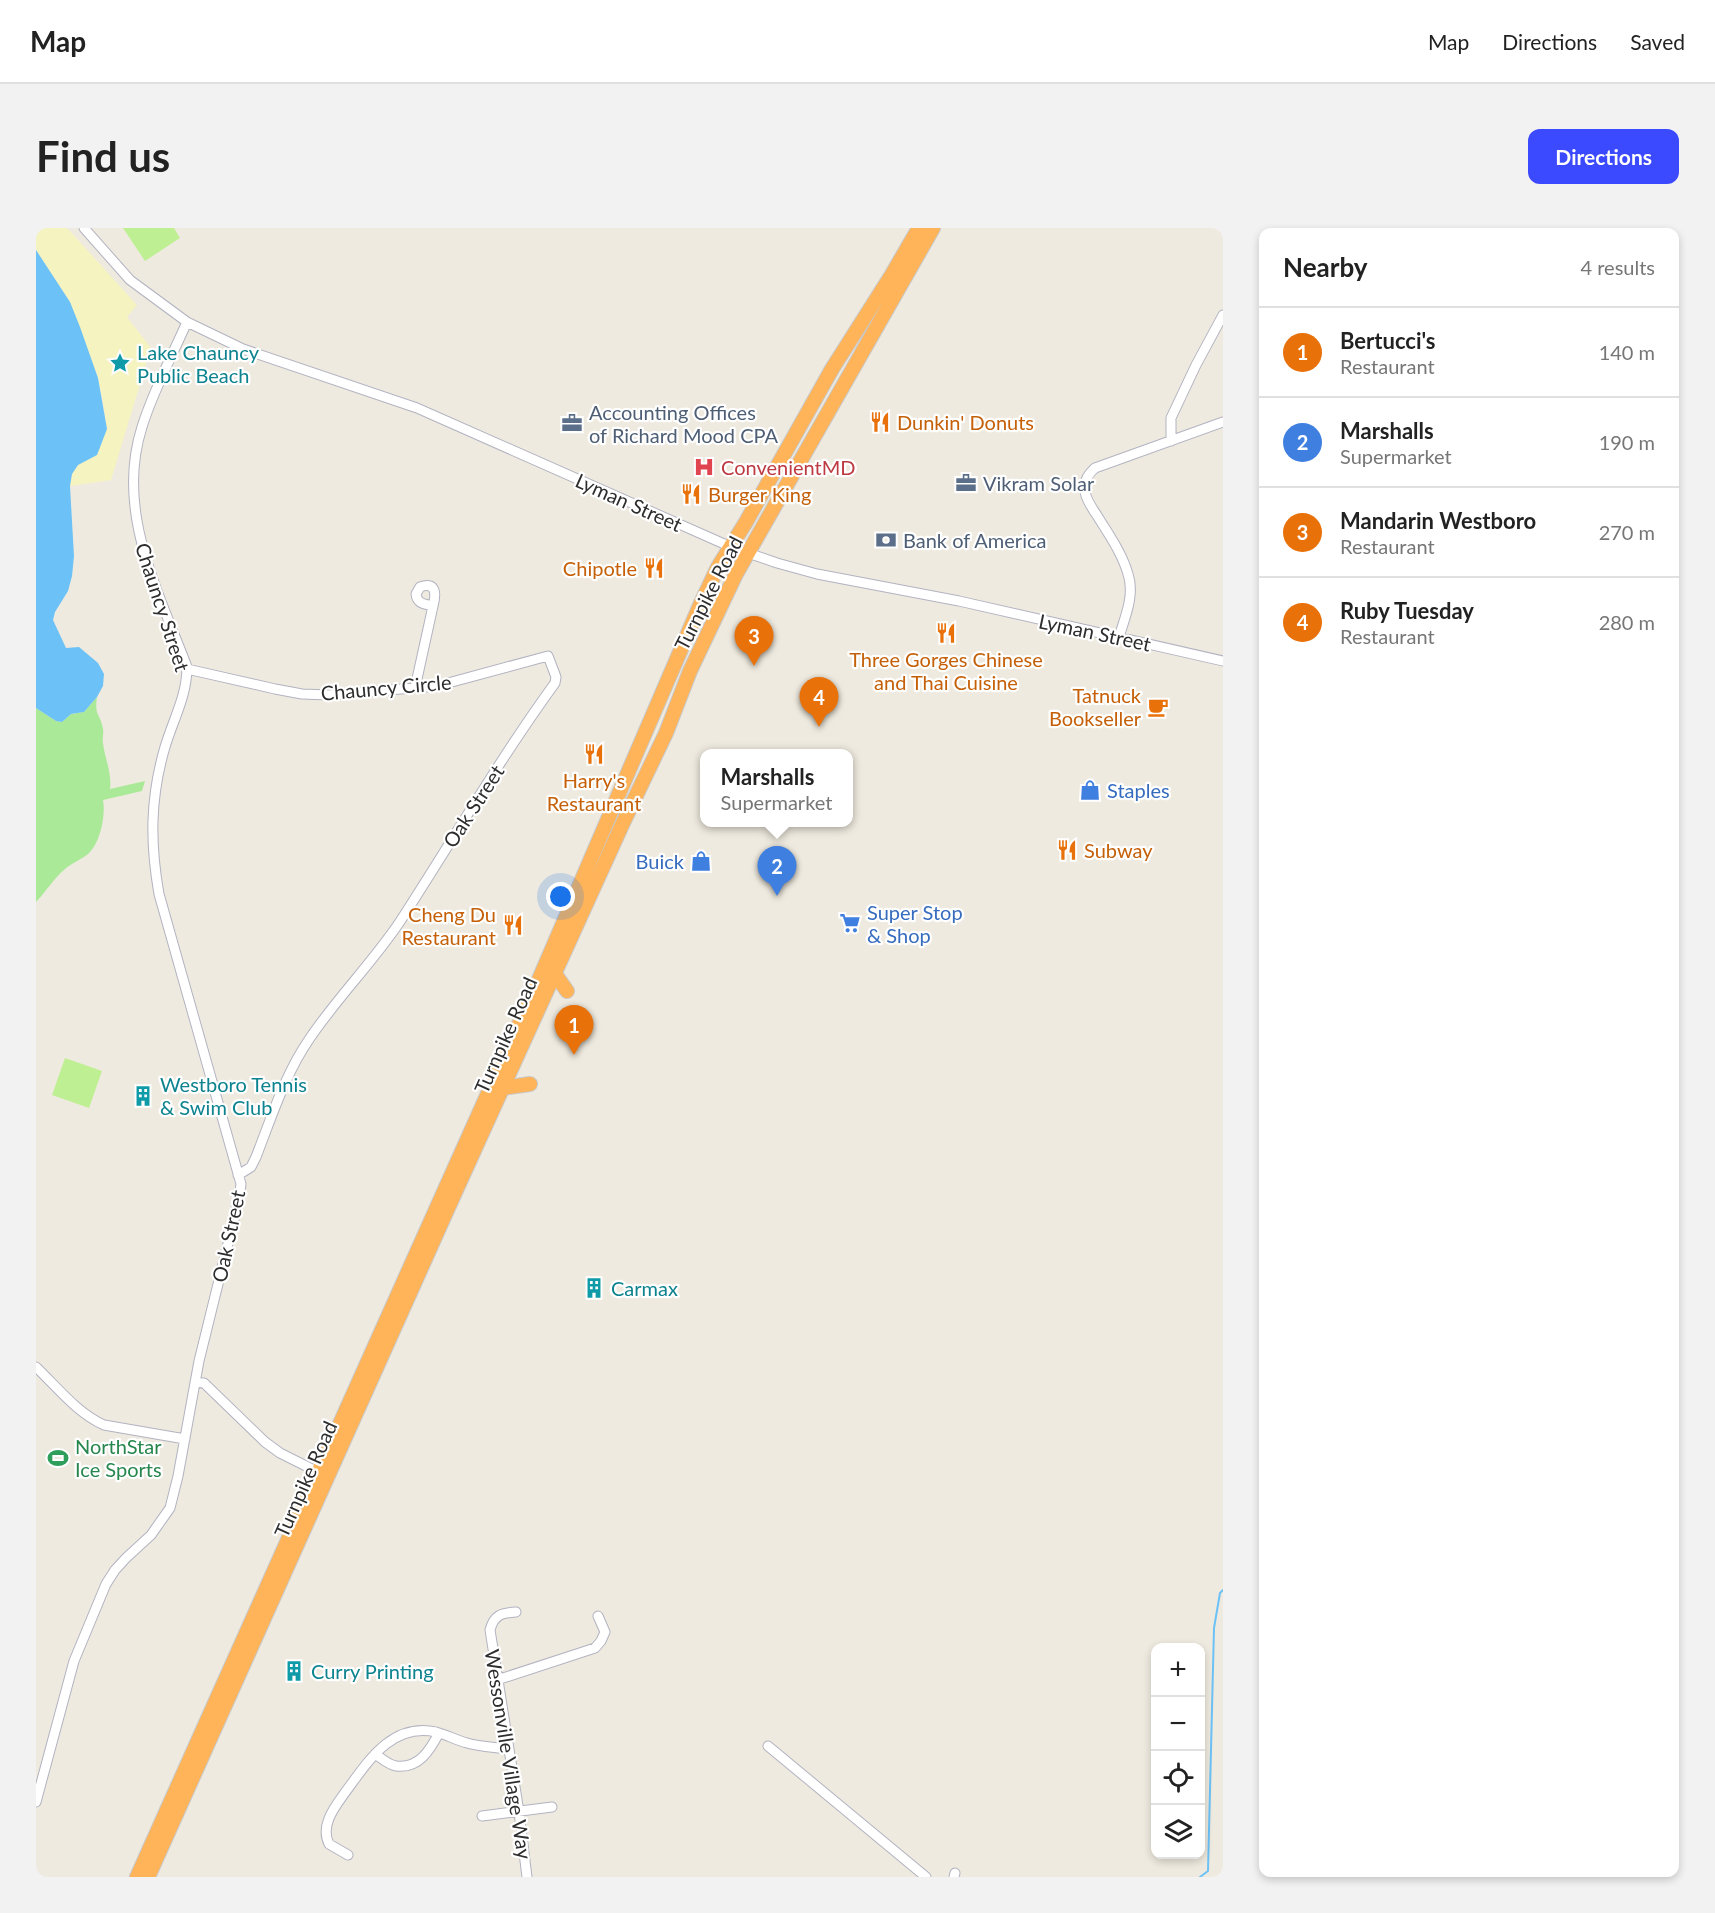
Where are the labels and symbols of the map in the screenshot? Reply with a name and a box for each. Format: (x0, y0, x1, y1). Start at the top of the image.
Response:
place label: Lake Chauncy Public Beach (137, 340, 260, 387)
place icon: Lake Chauncy Public Beach (108, 351, 132, 375)
place label: Accounting Offices of Richard Mood CPA (589, 400, 779, 447)
restaurant icon: Dunkin' Donuts (868, 410, 892, 434)
place label: Dunkin' Donuts (897, 410, 1034, 434)
office icon: Accounting Offices of Richard Mood CPA (560, 411, 584, 435)
hospital icon: ConvenientMD (692, 455, 716, 479)
place label: ConvenientMD (721, 455, 856, 479)
street label: Lyman Street (572, 468, 686, 536)
office icon: Vikram Solar (954, 471, 978, 495)
place label: Vikram Solar (983, 471, 1095, 495)
restaurant icon: Burger King (679, 482, 703, 506)
place label: Burger King (708, 482, 811, 506)
bank icon: Bank of America (874, 528, 898, 552)
place label: Bank of America (903, 528, 1046, 552)
street label: Turnpike Road (669, 532, 747, 654)
street label: Chauncy Street (131, 540, 195, 674)
place label: Chipotle (563, 556, 637, 580)
restaurant icon: Chipotle (642, 556, 666, 580)
street label: Lyman Street (1037, 608, 1153, 656)
pin: 3 (734, 616, 774, 666)
restaurant icon: Three Gorges Chinese and Thai Cuisine (934, 621, 958, 645)
place label: Three Gorges Chinese and Thai Cuisine (849, 647, 1043, 694)
street label: Chauncy Circle (320, 669, 452, 705)
pin: 4 (800, 678, 838, 727)
place label: Tatnuck Bookseller (1049, 683, 1142, 730)
cafe icon: Tatnuck Bookseller (1146, 695, 1170, 719)
restaurant icon: Harry's Restaurant (582, 742, 606, 766)
street label: Oak Street (437, 760, 509, 852)
place label: Harry's Restaurant (547, 768, 641, 815)
shop icon: Staples (1078, 778, 1102, 802)
place label: Staples (1107, 778, 1170, 802)
restaurant icon: Subway (1055, 838, 1079, 862)
place label: Subway (1084, 838, 1153, 862)
pin: 2 (758, 846, 796, 896)
place label: Buick (636, 849, 685, 873)
shop icon: Buick (689, 849, 713, 873)
your location (546, 882, 575, 911)
place label: Super Stop & Shop (867, 900, 963, 947)
place label: Cheng Du Restaurant (401, 902, 496, 949)
supermarket icon: Super Stop & Shop (838, 911, 862, 935)
restaurant icon: Cheng Du Restaurant (501, 913, 525, 937)
street label: Turnpike Road (469, 973, 541, 1097)
pin: 1 (554, 1006, 594, 1055)
place label: Westboro Tennis & Swim Club (160, 1072, 307, 1119)
building icon: Westboro Tennis & Swim Club (131, 1084, 155, 1108)
street label: Oak Street (207, 1188, 249, 1284)
building icon: Carmax (582, 1276, 606, 1300)
place label: Carmax (611, 1276, 678, 1300)
street label: Turnpike Road (269, 1417, 341, 1541)
place label: NorthStar Ice Sports (75, 1434, 162, 1481)
sports icon: NorthStar Ice Sports (46, 1446, 70, 1470)
street label: Wessonville Village Way (481, 1647, 538, 1861)
building icon: Curry Printing (282, 1659, 306, 1683)
place label: Curry Printing (311, 1659, 434, 1683)

